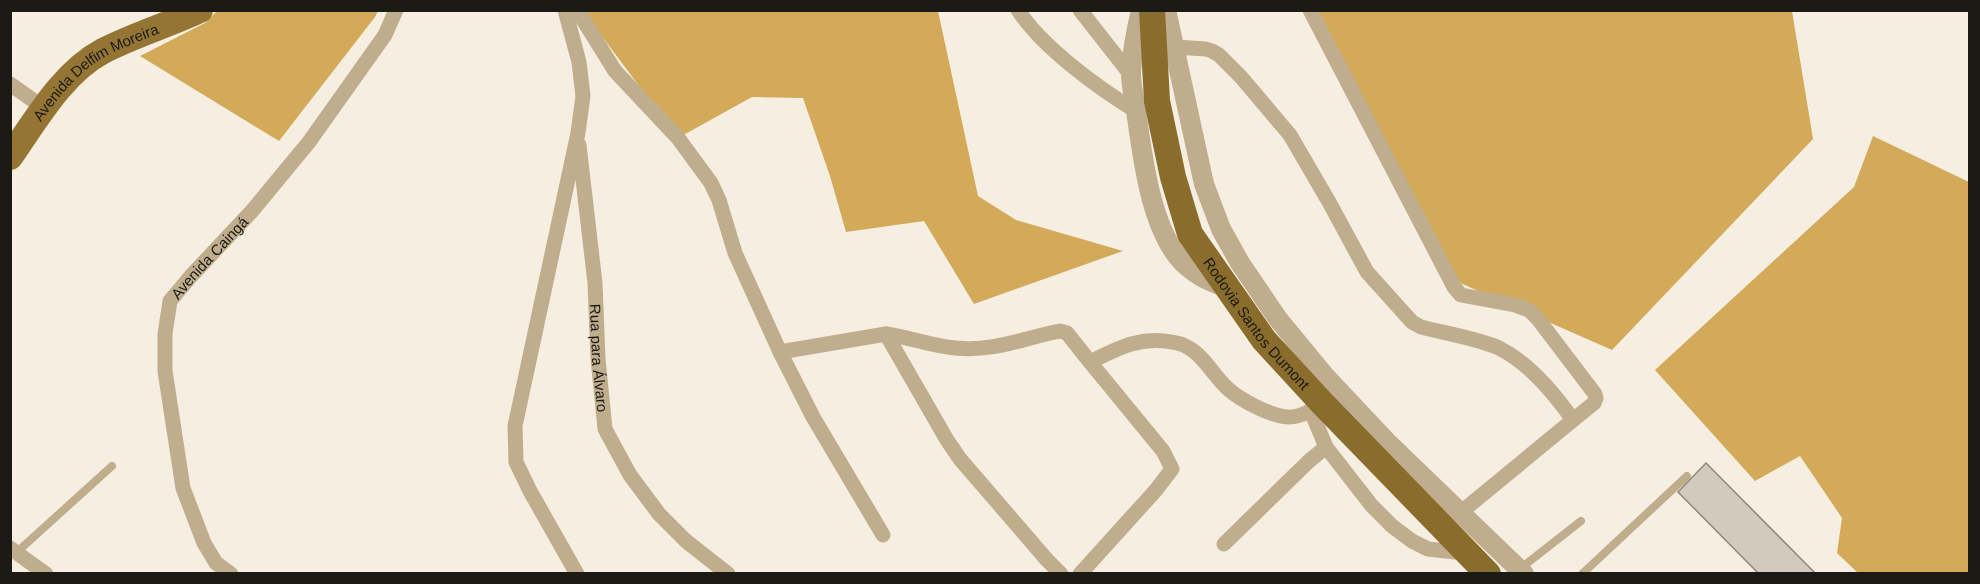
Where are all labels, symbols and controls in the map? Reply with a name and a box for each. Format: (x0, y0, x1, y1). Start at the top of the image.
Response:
street label: Avenida Delfim Moreira (29, 19, 161, 124)
street label: Avenida Caingá (167, 212, 251, 302)
street label: Rodovia Santos Dumont (1200, 254, 1314, 393)
street label: Rua para Álvaro (587, 303, 612, 413)

